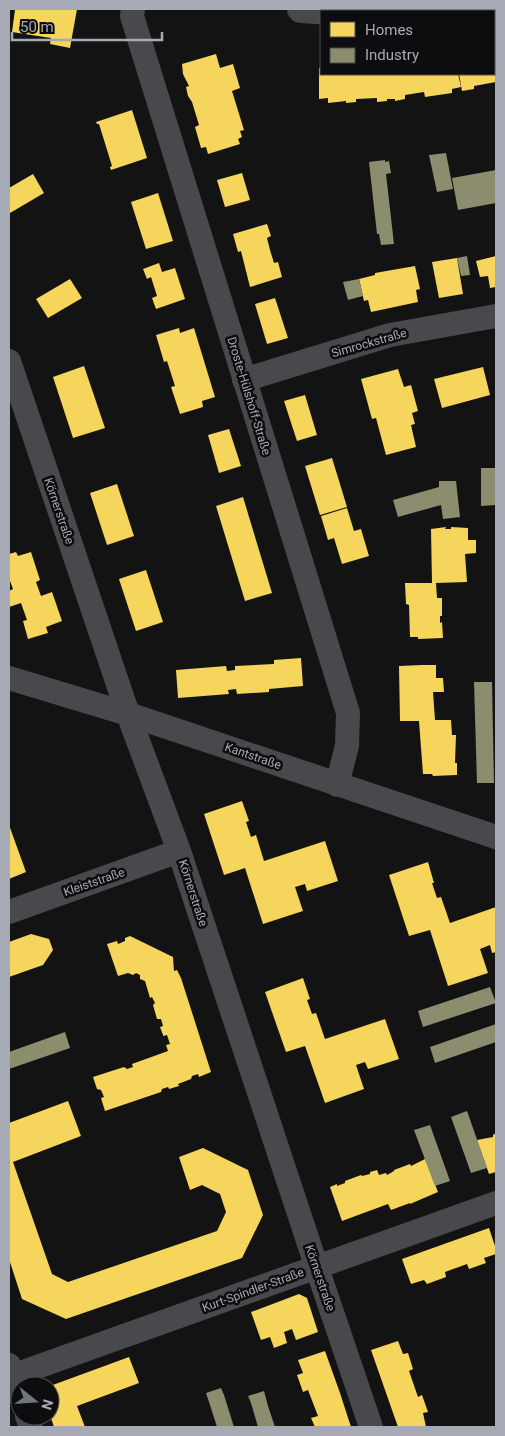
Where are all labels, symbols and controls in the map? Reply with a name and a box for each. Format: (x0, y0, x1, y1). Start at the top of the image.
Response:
scale bar (12, 10, 162, 42)
legend (320, 10, 495, 75)
text: 50 m (20, 18, 54, 36)
text: Homes (365, 21, 413, 39)
text: Industry (365, 46, 419, 64)
street label: Simrockstraße (330, 326, 408, 360)
street label: Droste-Hülshoff-Straße (224, 335, 274, 457)
street label: Körnerstraße (41, 476, 77, 546)
street label: Kantstraße (223, 740, 283, 772)
street label: Körnerstraße (176, 858, 210, 928)
street label: Kleiststraße (62, 865, 126, 899)
street label: Körnerstraße (302, 1243, 338, 1313)
street label: Kurt-Spindler-Straße (200, 1265, 306, 1315)
north arrow (10, 1376, 60, 1426)
text: N (38, 1398, 57, 1412)

